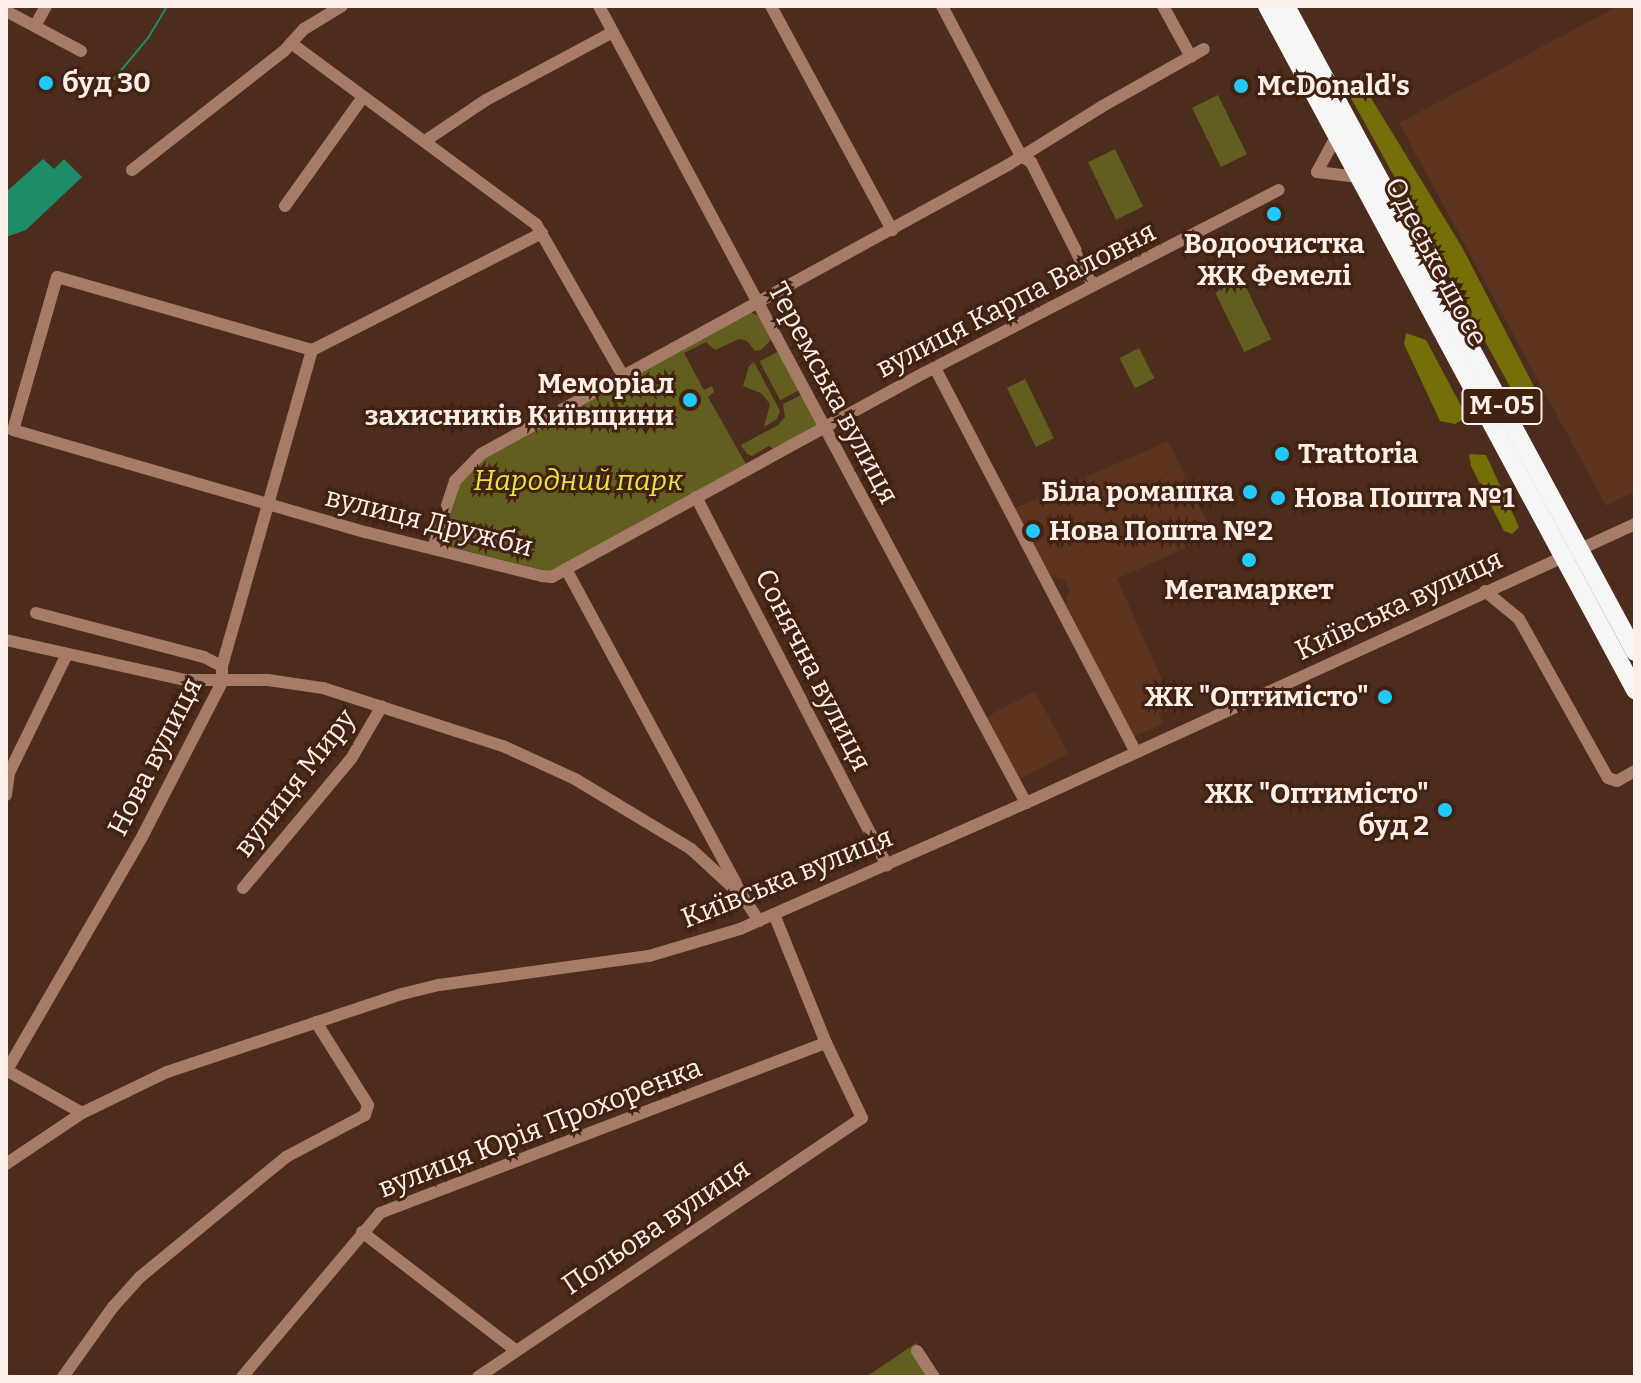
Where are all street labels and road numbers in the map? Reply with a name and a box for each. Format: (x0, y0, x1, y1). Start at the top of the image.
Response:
street label: Одеське шосе (1377, 172, 1495, 352)
street label: вулиця Карпа Валовня (871, 215, 1161, 385)
street label: Теремська вулиця (760, 276, 906, 510)
road number: М-05 (1460, 384, 1544, 428)
street label: вулиця Дружби (322, 480, 536, 564)
street label: Київська вулиця (1290, 542, 1508, 668)
street label: Сонячна вулиця (748, 564, 878, 776)
street label: Нова вулиця (101, 672, 209, 842)
street label: вулиця Миру (227, 702, 363, 864)
street label: Київська вулиця (677, 820, 897, 936)
street label: вулиця Юрія Прохоренка (374, 1051, 706, 1205)
street label: Польова вулиця (556, 1152, 756, 1302)

